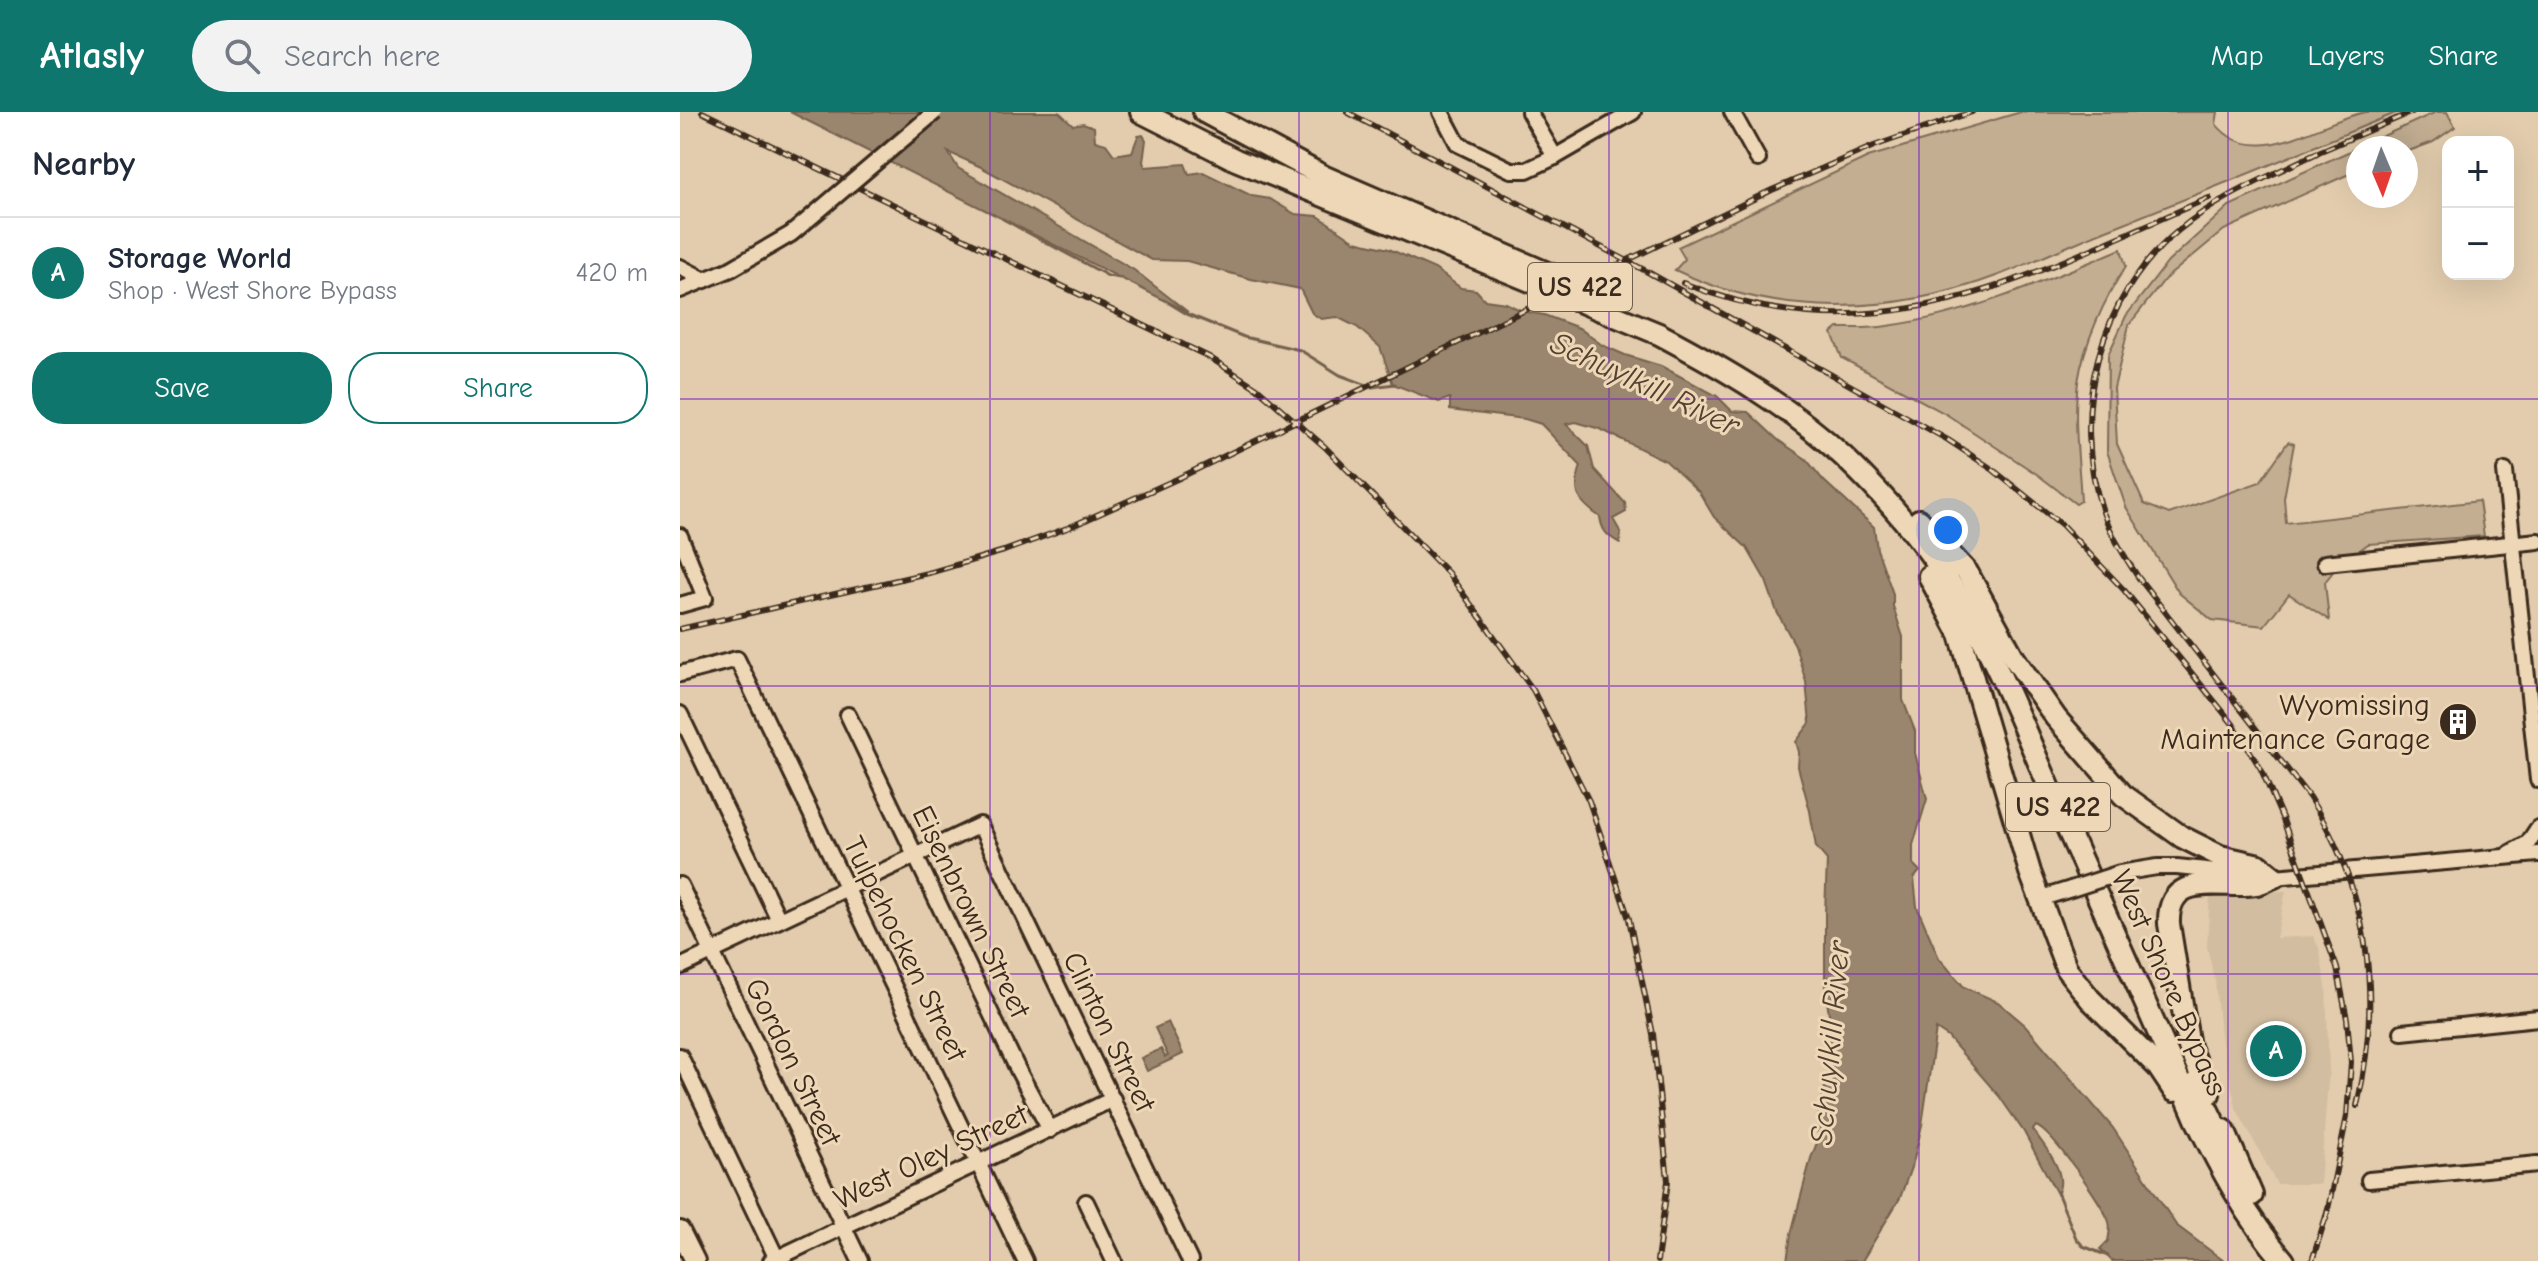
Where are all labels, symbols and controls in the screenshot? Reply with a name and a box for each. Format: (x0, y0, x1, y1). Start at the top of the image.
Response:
search box (192, 20, 752, 92)
text: Atlasly (40, 34, 144, 78)
icon: search (220, 34, 264, 78)
text: Search here (284, 39, 440, 74)
text: Map (2211, 40, 2264, 72)
text: Layers (2308, 40, 2384, 72)
text: Share (2428, 40, 2498, 72)
north arrow (2346, 136, 2418, 208)
map controls (2442, 136, 2514, 280)
button: + (2442, 136, 2514, 208)
text: Nearby (32, 144, 135, 184)
button: − (2442, 208, 2514, 280)
text: Storage World (108, 241, 292, 276)
text: A (51, 258, 65, 288)
text: 420 m (576, 258, 648, 288)
road number: US 422 (1528, 263, 1632, 311)
text: Shop · West Shore Bypass (108, 276, 397, 306)
water label: Schuylkill River (1545, 324, 1747, 444)
button: Save (32, 352, 332, 424)
button: Share (348, 352, 648, 424)
your location (1928, 510, 1968, 550)
place label: Wyomissing Maintenance Garage (2160, 688, 2430, 757)
building icon: Wyomissing Maintenance Garage (2437, 701, 2479, 743)
road number: US 422 (2006, 783, 2110, 831)
street label: Eisenbrown Street (904, 800, 1038, 1025)
street label: Tulpehocken Street (835, 831, 975, 1068)
street label: West Shore Bypass (2104, 865, 2234, 1101)
water label: Schuylkill River (1803, 938, 1857, 1146)
street label: Clinton Street (1055, 946, 1163, 1119)
street label: Gordon Street (737, 973, 849, 1153)
pin: A (2250, 1021, 2302, 1081)
street label: West Oley Street (829, 1096, 1035, 1217)

